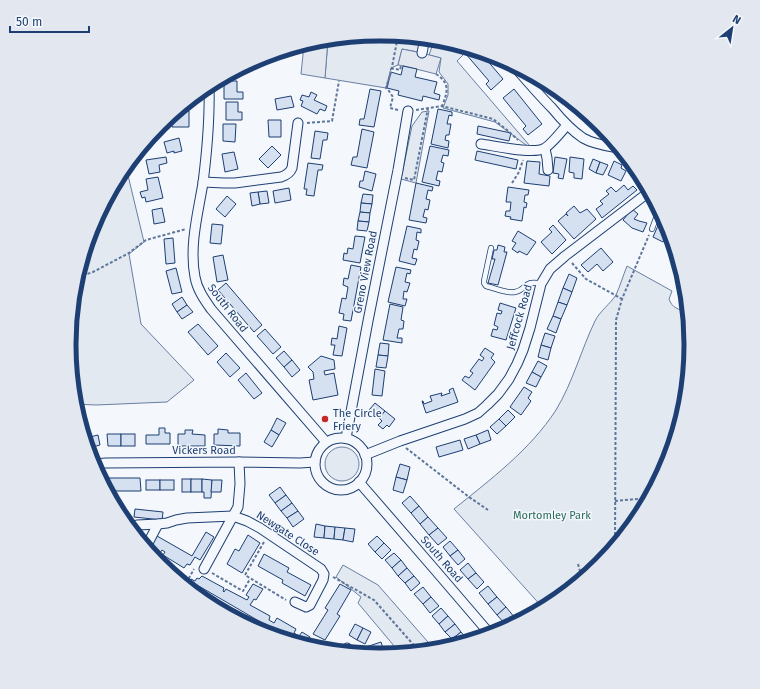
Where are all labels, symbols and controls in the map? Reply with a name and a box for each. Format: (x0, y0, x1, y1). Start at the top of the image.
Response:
scale bar (10, 8, 89, 34)
north arrow (712, 8, 752, 48)
text: N (730, 12, 743, 27)
text: 50 m (16, 15, 42, 29)
street label: Greno View Road (351, 230, 380, 315)
street label: South Road (205, 282, 250, 335)
street label: Jeffcock Road (504, 283, 535, 351)
place label: The Circle Friery (333, 407, 382, 433)
marker: The Circle Friery (320, 414, 330, 424)
street label: Vickers Road (172, 444, 236, 457)
street label: Newgate Close (254, 508, 322, 559)
park label: Mortomley Park (513, 509, 591, 522)
street label: South Road (418, 533, 465, 585)

